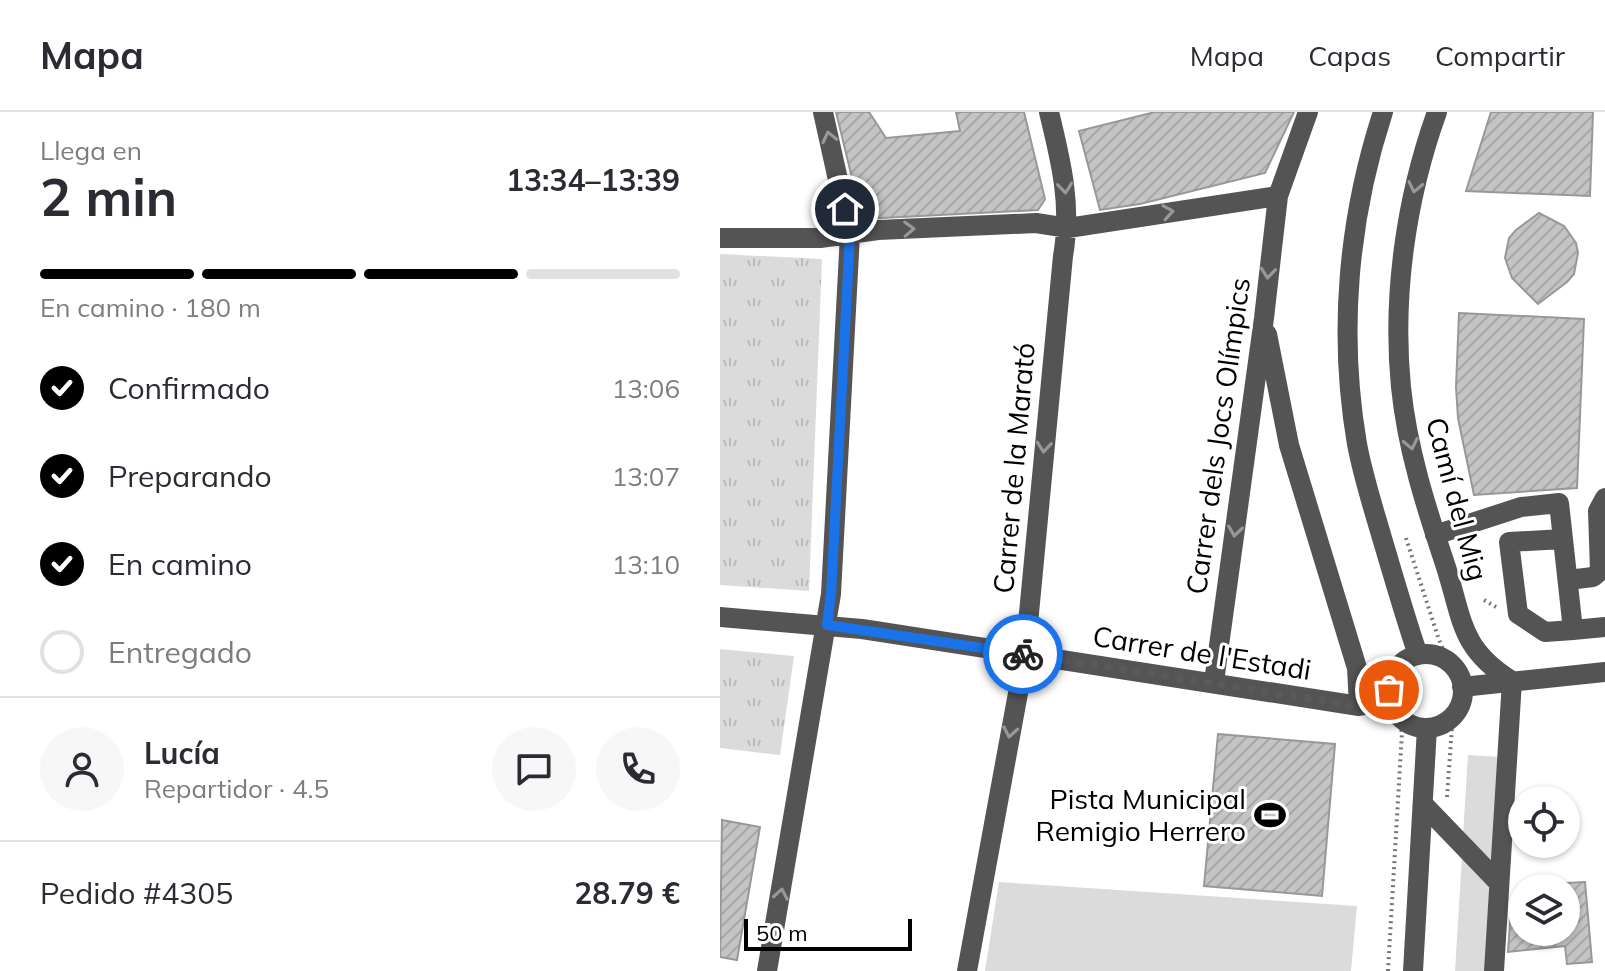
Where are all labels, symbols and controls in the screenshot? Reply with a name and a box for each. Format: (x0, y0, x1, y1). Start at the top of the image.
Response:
text: Mapa (40, 31, 144, 79)
text: Mapa (1190, 38, 1264, 73)
text: Capas (1308, 38, 1391, 73)
text: Compartir (1435, 38, 1565, 73)
one-way arrow (821, 131, 838, 145)
text: Llega en (40, 134, 142, 167)
text: 13:34–13:39 (506, 161, 680, 199)
text: 2 min (40, 164, 177, 229)
pin (811, 175, 879, 243)
one-way arrow (1407, 179, 1424, 193)
one-way arrow (1057, 182, 1074, 195)
icon: home (823, 187, 867, 231)
one-way arrow (1161, 204, 1175, 221)
one-way arrow (903, 221, 916, 238)
one-way arrow (1260, 267, 1277, 280)
street label: Carrer dels Jocs Olímpics (1178, 275, 1257, 596)
text: En camino · 180 m (40, 291, 261, 324)
street label: Carrer de la Marató (985, 341, 1042, 595)
icon: check (40, 366, 84, 410)
text: Confirmado (108, 369, 270, 407)
text: 13:06 (612, 372, 680, 405)
street label: Camí del Mig (1419, 413, 1496, 584)
one-way arrow (1402, 437, 1419, 451)
one-way arrow (1036, 441, 1053, 454)
icon: check (40, 454, 84, 498)
text: Preparando (108, 457, 272, 495)
text: 13:07 (612, 460, 680, 493)
one-way arrow (1226, 525, 1243, 538)
icon: check (40, 542, 84, 586)
text: En camino (108, 545, 252, 583)
text: 13:10 (612, 548, 680, 581)
courier (983, 614, 1063, 694)
street label: Carrer de l'Estadi (1090, 618, 1314, 687)
icon: bike (1001, 632, 1045, 676)
text: Entregado (108, 633, 252, 671)
pin (1355, 656, 1423, 724)
icon: bag (1367, 668, 1411, 712)
one-way arrow (1003, 726, 1020, 739)
button: person (40, 727, 124, 811)
button: chat (492, 727, 576, 811)
button: phone (596, 727, 680, 811)
text: Lucía (144, 734, 220, 772)
text: Repartidor · 4.5 (144, 772, 329, 805)
place label: Pista Municipal Remigio Herrero (1036, 781, 1246, 848)
map controls (1508, 786, 1580, 946)
button: locate (1508, 786, 1580, 858)
sports icon: Pista Municipal Remigio Herrero (1253, 798, 1287, 832)
text: Pedido #4305 (40, 874, 233, 912)
text: 28.79 € (574, 874, 680, 912)
button: layers (1508, 874, 1580, 946)
one-way arrow (771, 887, 788, 901)
scale bar (744, 915, 912, 951)
text: 50 m (756, 919, 807, 947)

